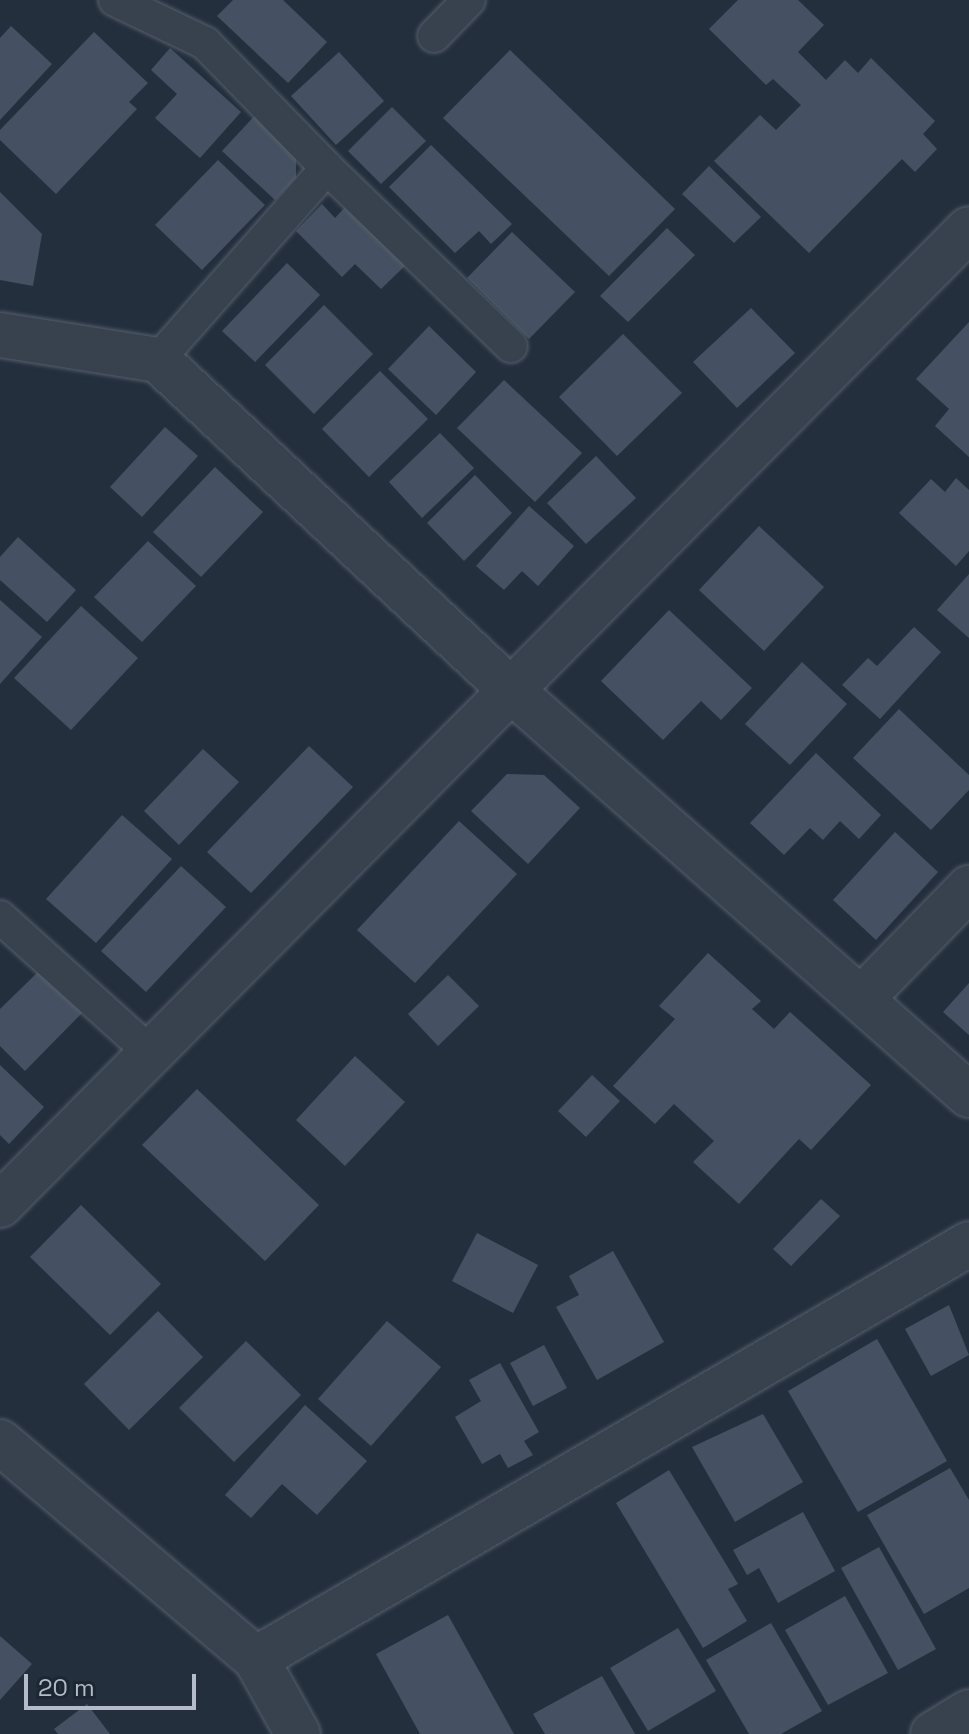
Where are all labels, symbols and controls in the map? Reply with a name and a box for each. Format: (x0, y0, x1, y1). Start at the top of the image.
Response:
scale bar (28, 1658, 200, 1708)
text: 20 m (38, 1672, 95, 1703)

